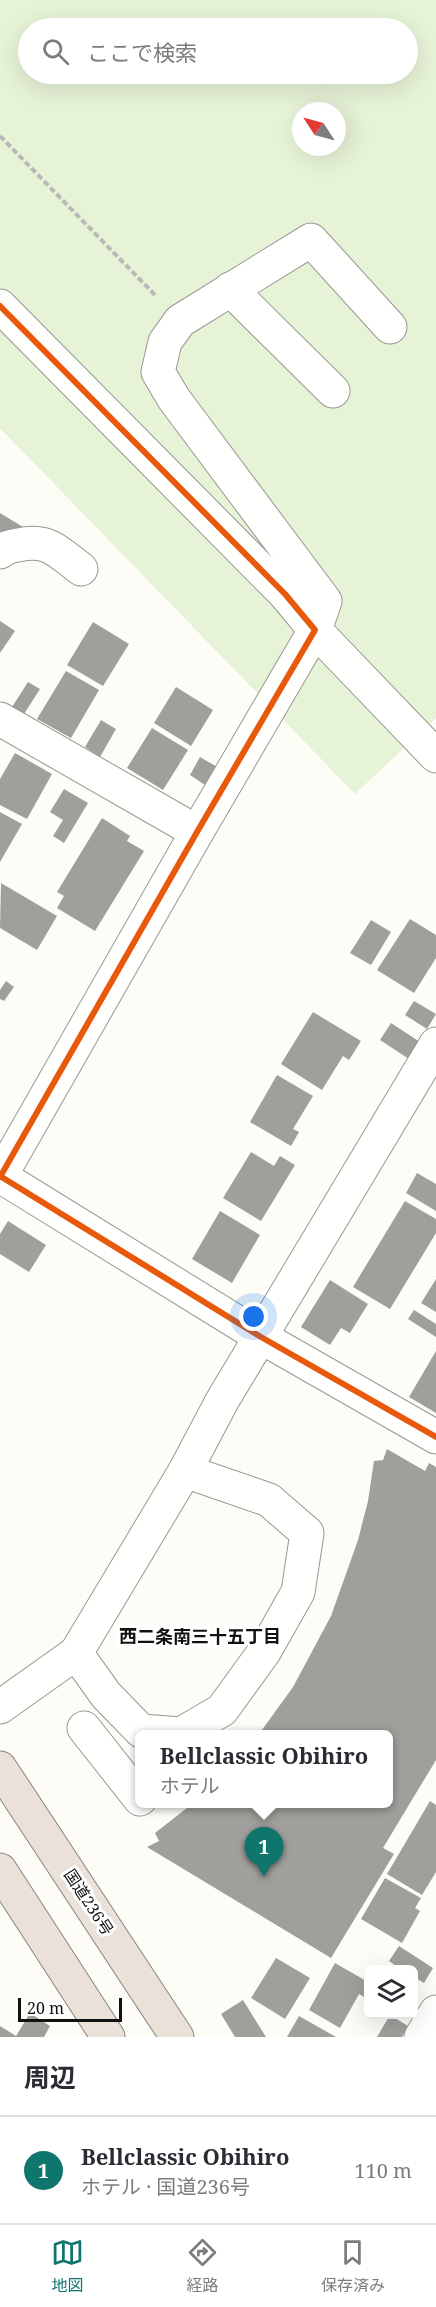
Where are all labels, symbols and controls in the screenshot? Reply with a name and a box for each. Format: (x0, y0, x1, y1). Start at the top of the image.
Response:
search box (18, 18, 418, 84)
icon: search (39, 35, 72, 68)
text: ここで検索 (87, 37, 197, 67)
north arrow (292, 102, 346, 156)
your location (239, 1302, 268, 1331)
district label: 西二条南三十五丁目 (119, 1624, 281, 1648)
popup (135, 1730, 393, 1808)
text: Bellclassic Obihiro (160, 1740, 368, 1770)
text: ホテル (160, 1772, 220, 1799)
pin: 1 (244, 1828, 284, 1877)
street label: 国道236号 (59, 1865, 119, 1939)
map controls (364, 1965, 418, 2019)
button: layers (364, 1965, 418, 2019)
scale bar (18, 1995, 122, 2022)
text: 20 m (27, 1997, 64, 2019)
text: 周辺 (24, 2059, 76, 2095)
text: Bellclassic Obihiro (81, 2141, 289, 2171)
text: 1 (38, 2157, 49, 2184)
text: 110 m (354, 2157, 412, 2184)
text: ホテル · 国道236号 (81, 2173, 250, 2200)
tab: 地図 (51, 2236, 84, 2296)
tab: 経路 (186, 2236, 219, 2296)
tab: 保存済み (321, 2236, 385, 2296)

